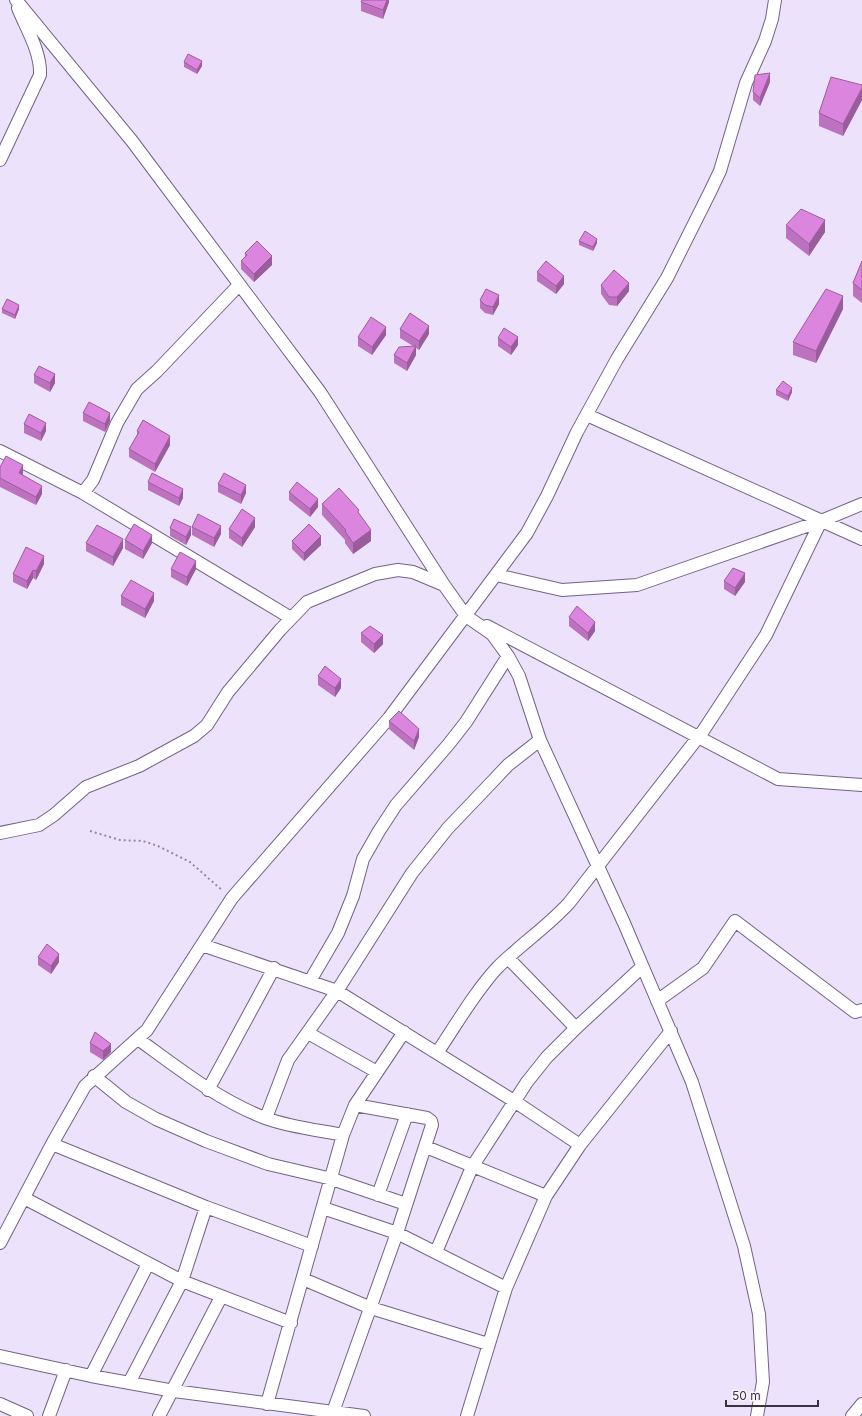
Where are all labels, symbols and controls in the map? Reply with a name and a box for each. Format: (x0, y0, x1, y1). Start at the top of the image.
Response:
scale bar (726, 1382, 818, 1408)
text: 50 m (732, 1388, 761, 1403)

